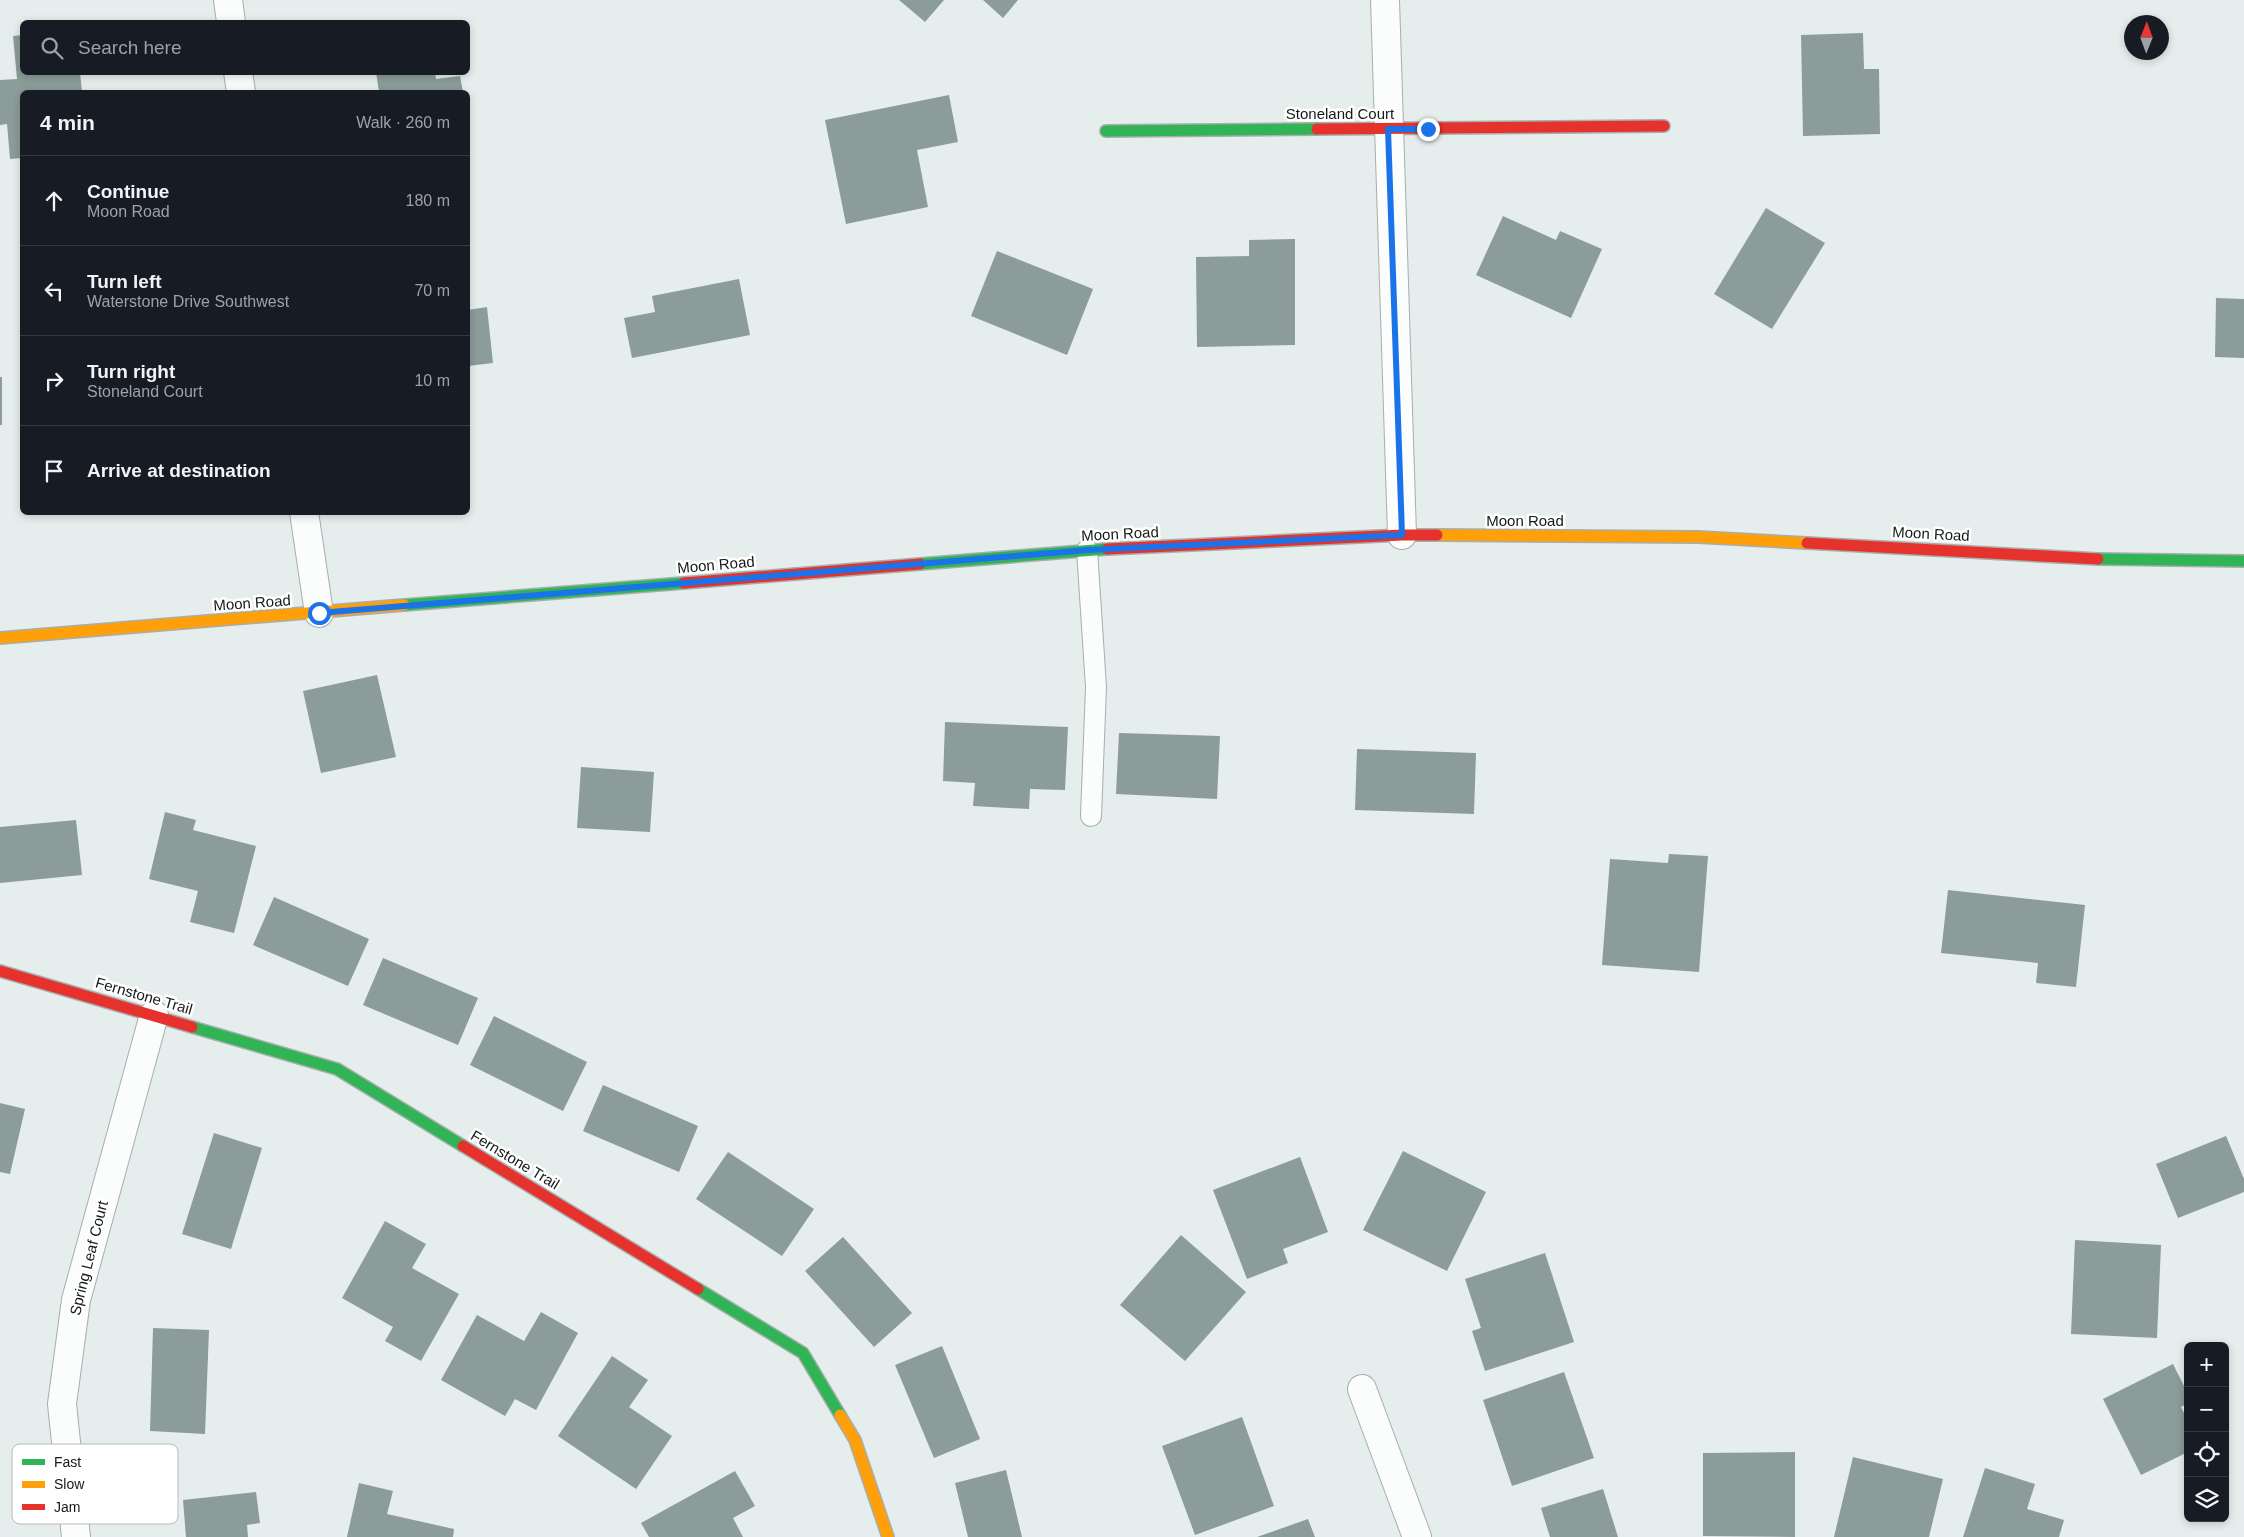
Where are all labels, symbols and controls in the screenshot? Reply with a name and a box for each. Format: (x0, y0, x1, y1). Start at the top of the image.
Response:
north arrow (2124, 15, 2169, 60)
search box (20, 20, 470, 75)
icon: search (38, 34, 66, 62)
text: Search here (78, 37, 182, 58)
street label: Stoneland Court (1286, 105, 1395, 122)
text: 4 min (40, 111, 95, 134)
text: Walk · 260 m (356, 114, 450, 131)
route end (1417, 118, 1440, 141)
text: Continue (87, 181, 169, 202)
icon: ahead (40, 187, 68, 215)
text: 180 m (406, 192, 450, 209)
text: Moon Road (87, 203, 170, 220)
text: Turn left (87, 271, 162, 292)
icon: left (40, 277, 68, 305)
text: 70 m (414, 282, 450, 299)
text: Waterstone Drive Southwest (87, 293, 289, 310)
text: Turn right (87, 361, 175, 382)
icon: right (40, 367, 68, 395)
text: 10 m (414, 372, 450, 389)
text: Stoneland Court (87, 383, 203, 400)
icon: arrive (40, 457, 68, 485)
text: Arrive at destination (87, 460, 271, 481)
street label: Moon Road (1486, 512, 1564, 529)
street label: Moon Road (1081, 523, 1159, 544)
street label: Moon Road (1892, 523, 1970, 544)
street label: Moon Road (677, 553, 755, 576)
street label: Moon Road (213, 591, 291, 614)
route start (308, 602, 331, 625)
street label: Fernstone Trail (94, 974, 195, 1017)
street label: Fernstone Trail (468, 1127, 563, 1193)
street label: Spring Leaf Court (66, 1198, 111, 1317)
map controls (2184, 1342, 2229, 1522)
button: + (2184, 1342, 2229, 1387)
button: − (2184, 1387, 2229, 1432)
button: locate (2184, 1432, 2229, 1477)
legend (12, 1444, 178, 1524)
text: Fast (54, 1454, 81, 1470)
text: Slow (54, 1476, 85, 1492)
button: layers (2184, 1477, 2229, 1522)
text: Jam (54, 1499, 80, 1515)

